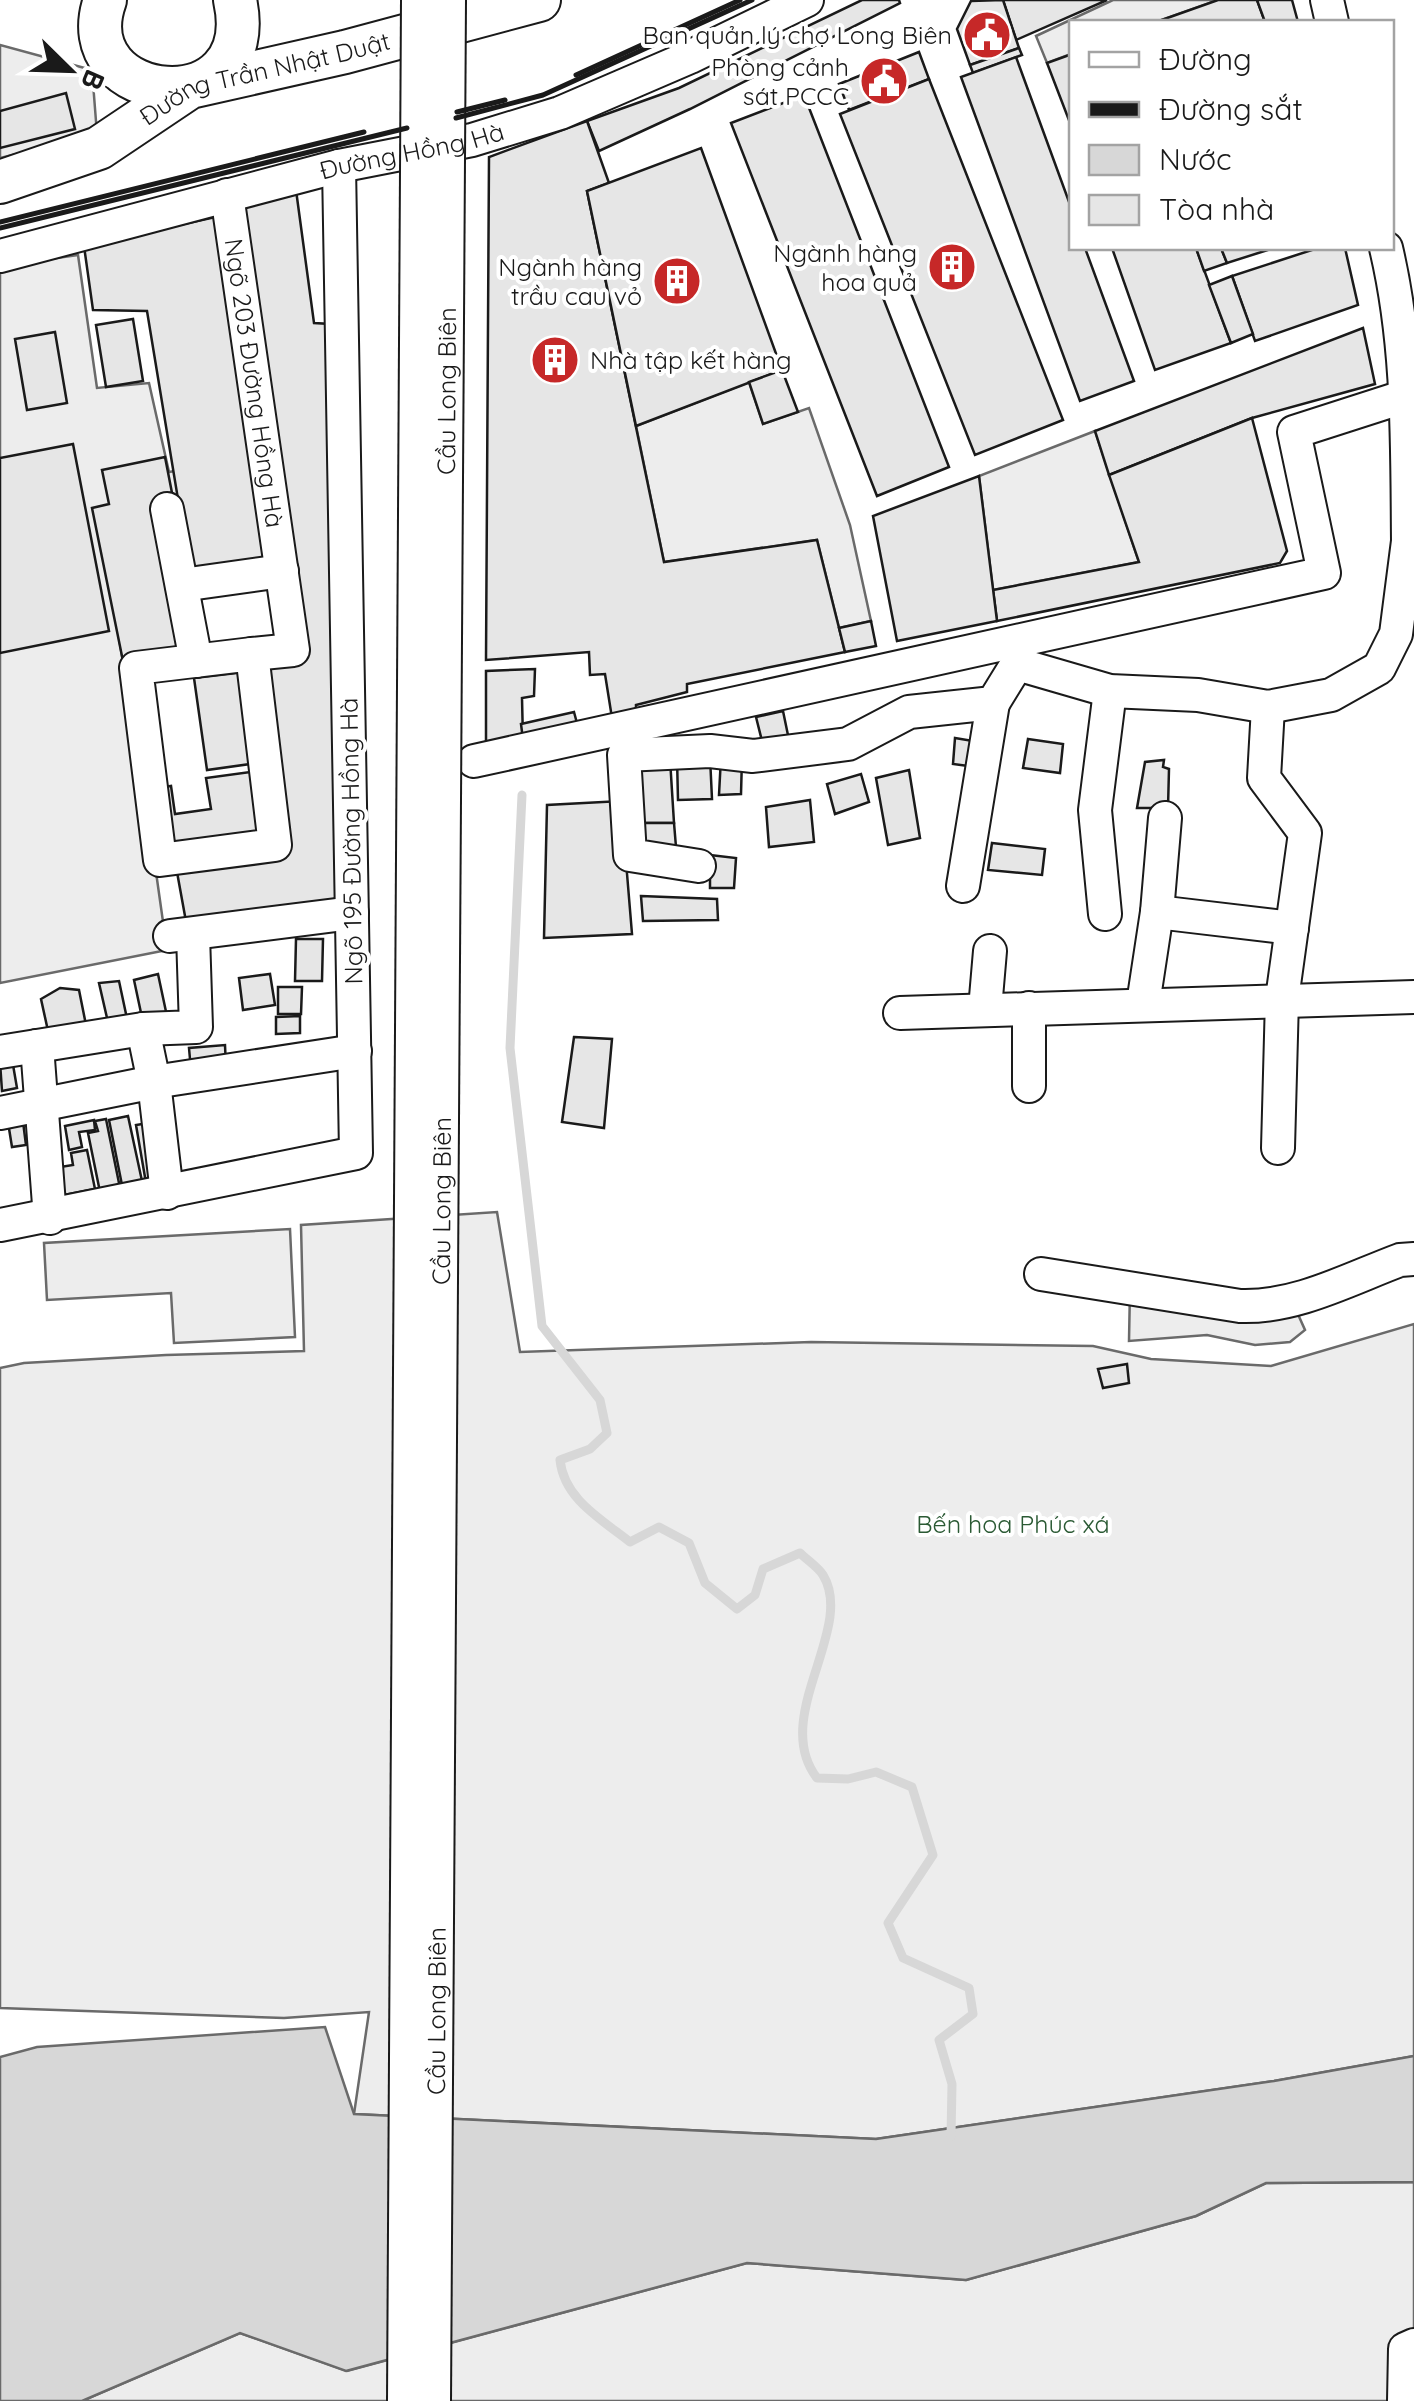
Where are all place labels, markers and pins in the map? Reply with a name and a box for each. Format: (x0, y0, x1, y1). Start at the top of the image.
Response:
public building icon: Ban quản lý chợ Long Biên (961, 9, 1013, 61)
place label: Ban quản lý chợ Long Biên (643, 19, 952, 50)
place label: Phòng cảnh sát PCCC (711, 51, 849, 111)
public building icon: Phòng cảnh sát PCCC (858, 55, 910, 107)
place label: Ngành hàng hoa quả (773, 237, 917, 297)
building icon: Ngành hàng hoa quả (926, 241, 978, 293)
place label: Ngành hàng trầu cau vỏ (498, 251, 642, 311)
building icon: Ngành hàng trầu cau vỏ (651, 255, 703, 307)
building icon: Nhà tập kết hàng (529, 334, 581, 386)
place label: Nhà tập kết hàng (590, 344, 792, 375)

